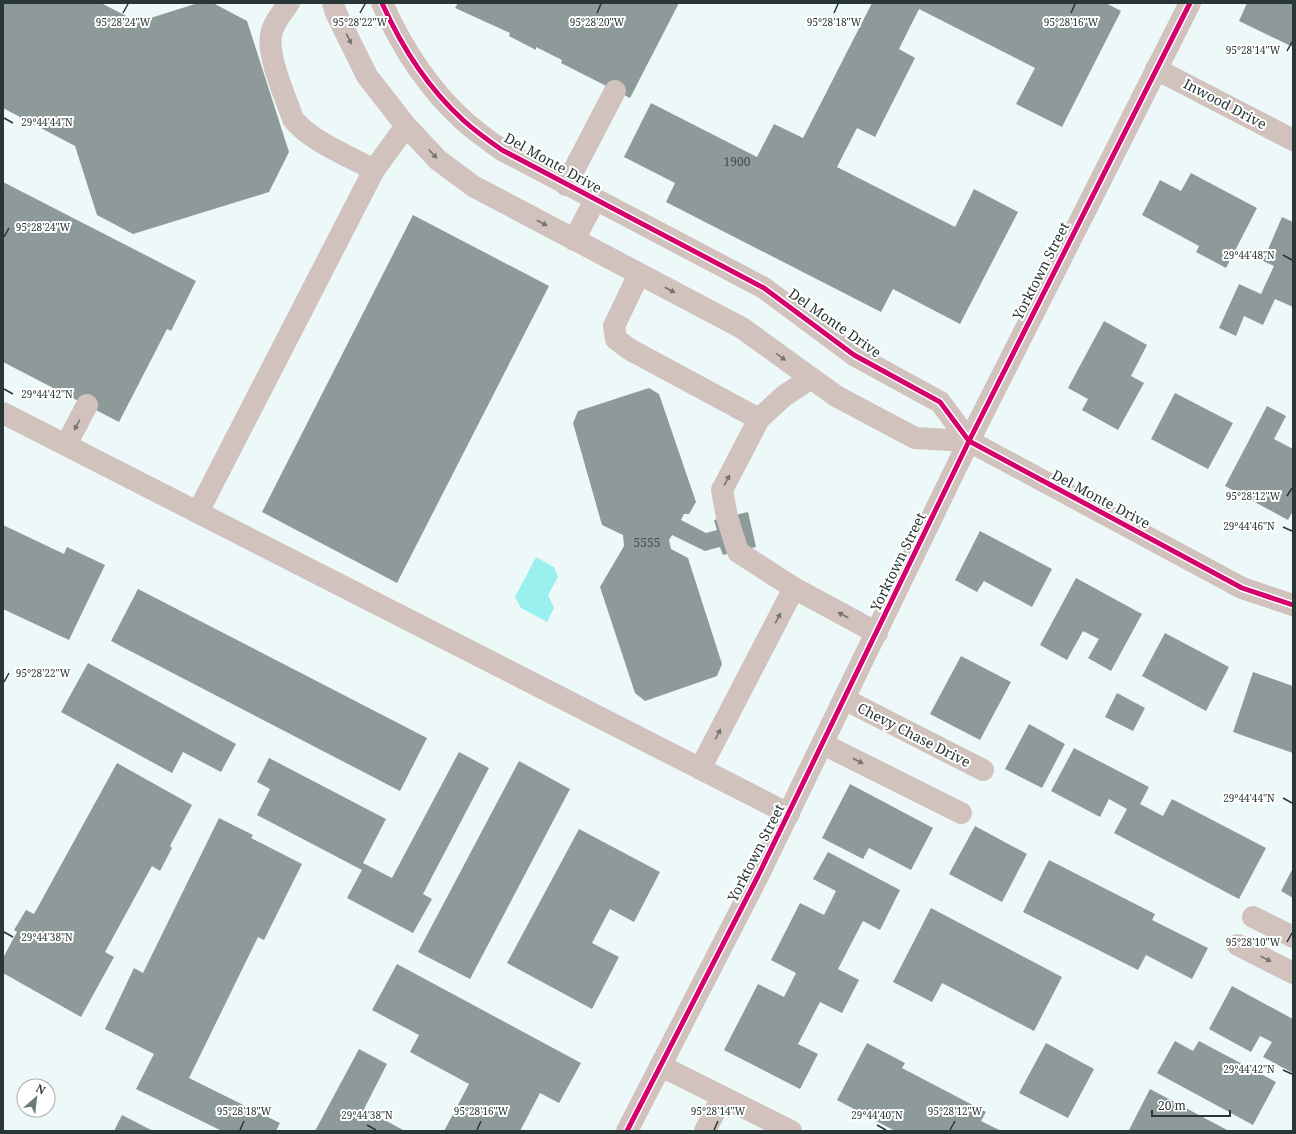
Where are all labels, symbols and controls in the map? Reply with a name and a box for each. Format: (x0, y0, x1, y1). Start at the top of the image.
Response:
text: 95°28'24"W (96, 15, 151, 29)
text: 95°28'22"W (333, 15, 388, 29)
text: 95°28'20"W (570, 15, 625, 29)
text: 95°28'18"W (807, 15, 862, 29)
text: 95°28'16"W (1044, 15, 1099, 29)
one-way arrow (345, 33, 352, 44)
text: 95°28'14"W (1226, 43, 1281, 57)
street label: Inwood Drive (1180, 74, 1270, 133)
text: 29°44'44"N (21, 115, 73, 129)
street label: Del Monte Drive (501, 128, 605, 197)
one-way arrow (428, 149, 437, 159)
house number: 1900 (724, 153, 751, 170)
street label: Yorktown Street (1007, 219, 1073, 324)
text: 95°28'24"W (16, 220, 71, 234)
one-way arrow (536, 220, 548, 226)
text: 29°44'48"N (1223, 248, 1275, 262)
street label: Del Monte Drive (785, 284, 885, 362)
one-way arrow (664, 287, 675, 293)
one-way arrow (776, 352, 786, 360)
text: 29°44'42"N (21, 387, 73, 401)
one-way arrow (74, 419, 80, 431)
street label: Del Monte Drive (1049, 465, 1154, 532)
one-way arrow (724, 474, 730, 485)
text: 95°28'12"W (1226, 489, 1281, 503)
street label: Yorktown Street (865, 509, 930, 615)
text: 29°44'46"N (1223, 519, 1275, 533)
house number: 5555 (634, 534, 660, 551)
one-way arrow (837, 611, 848, 618)
one-way arrow (775, 613, 781, 624)
text: 95°28'22"W (16, 666, 71, 680)
street label: Chevy Chase Drive (855, 698, 974, 771)
one-way arrow (715, 728, 722, 740)
one-way arrow (852, 758, 863, 764)
text: 29°44'44"N (1223, 791, 1275, 805)
street label: Yorktown Street (722, 801, 788, 906)
text: 29°44'38"N (21, 930, 73, 944)
text: 95°28'10"W (1226, 935, 1281, 949)
one-way arrow (1260, 955, 1271, 962)
text: 29°44'42"N (1223, 1062, 1275, 1076)
north arrow (16, 1078, 56, 1118)
text: N (34, 1080, 49, 1098)
scale bar (1152, 1092, 1230, 1118)
text: 20 m (1158, 1097, 1186, 1114)
text: 95°28'18"W (217, 1104, 272, 1118)
text: 95°28'16"W (454, 1104, 509, 1118)
text: 95°28'14"W (691, 1104, 746, 1118)
text: 95°28'12"W (928, 1104, 983, 1118)
text: 29°44'38"N (341, 1108, 393, 1122)
text: 29°44'40"N (851, 1108, 903, 1122)

